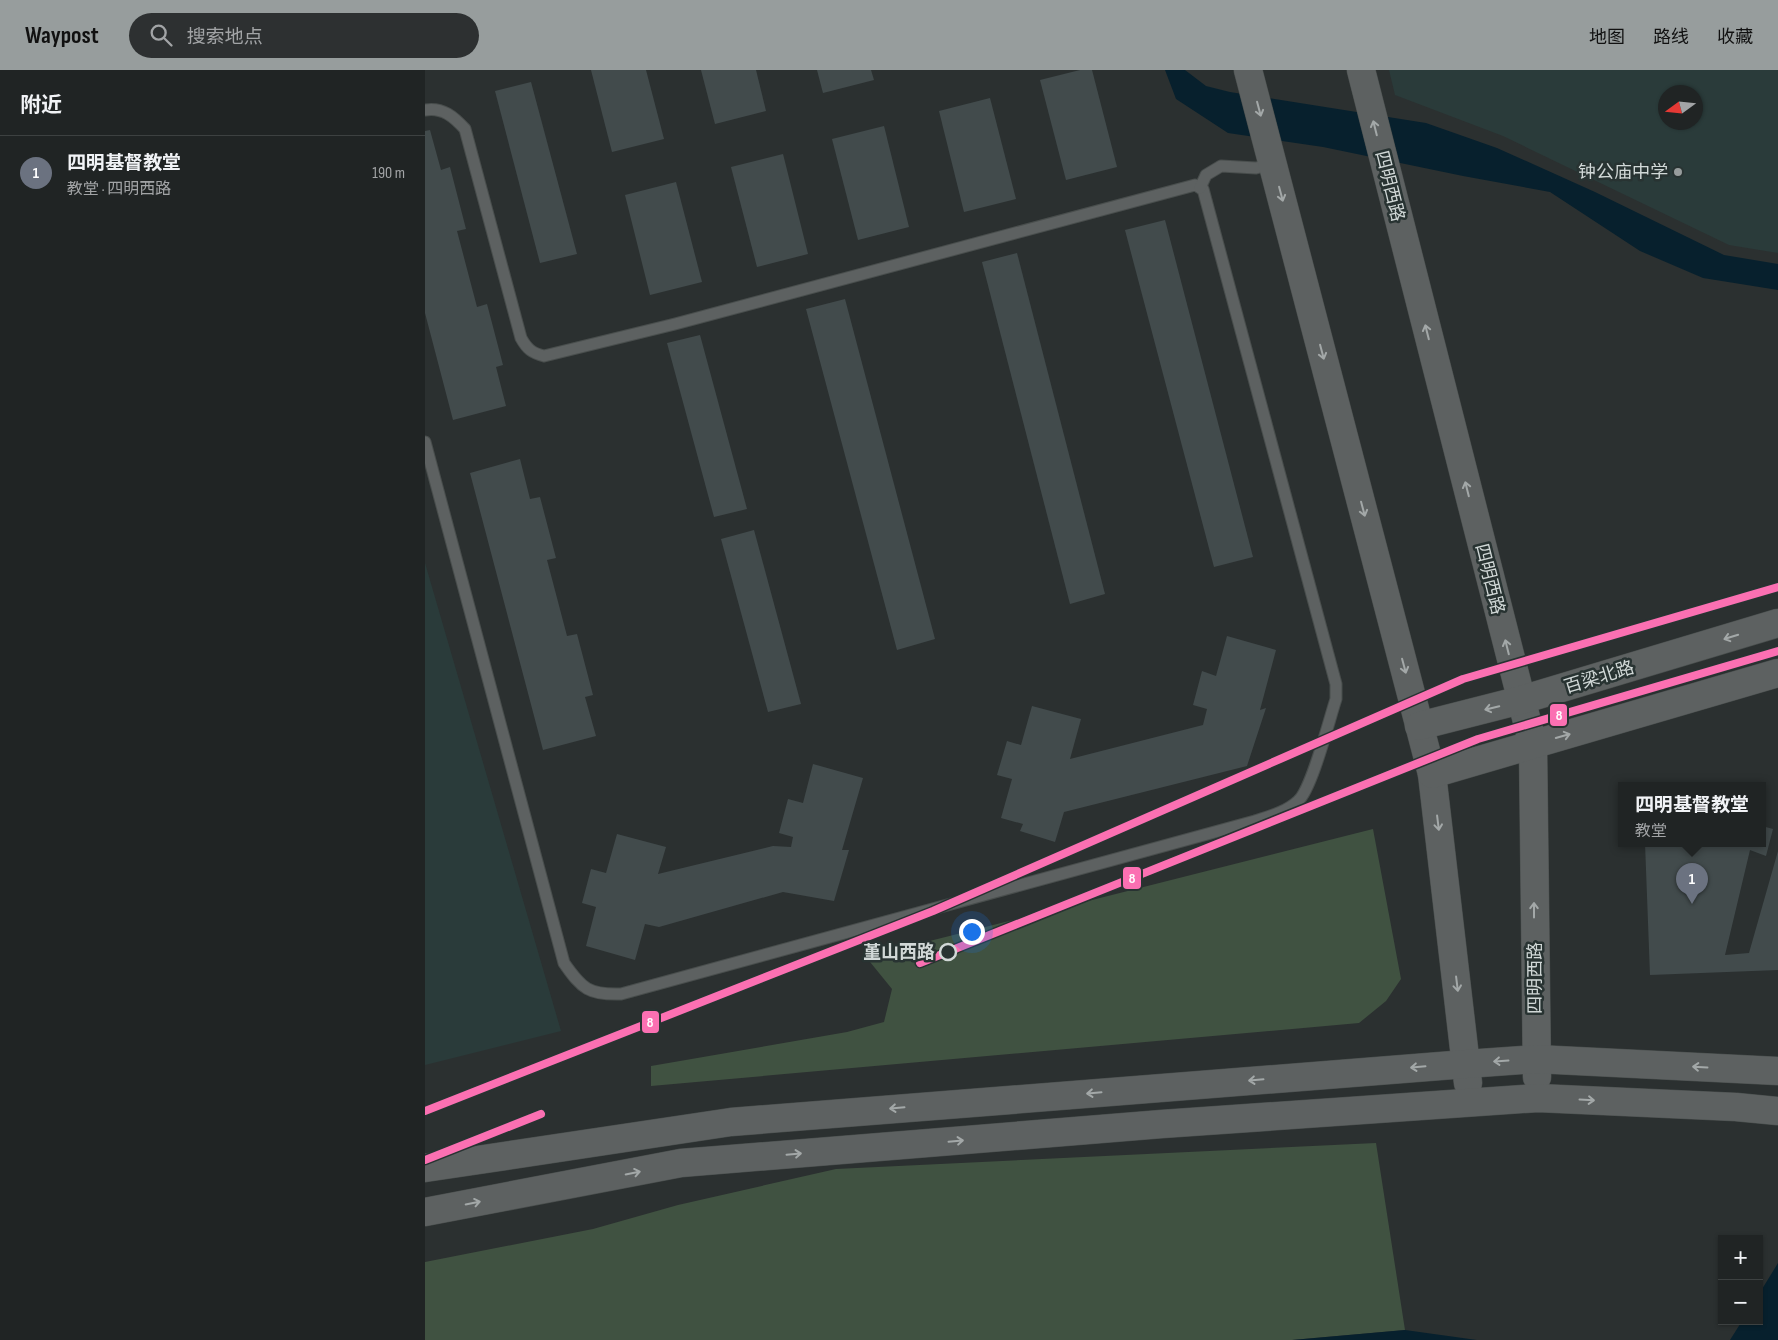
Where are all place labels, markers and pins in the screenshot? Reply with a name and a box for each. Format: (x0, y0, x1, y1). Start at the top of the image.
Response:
place label: 钟公庙中学 (1578, 162, 1668, 183)
marker: 钟公庙中学 (1672, 166, 1684, 178)
pin: 1 (1676, 863, 1708, 904)
place label: 堇山西路 (863, 942, 935, 963)
marker: 堇山西路 (939, 943, 957, 961)

